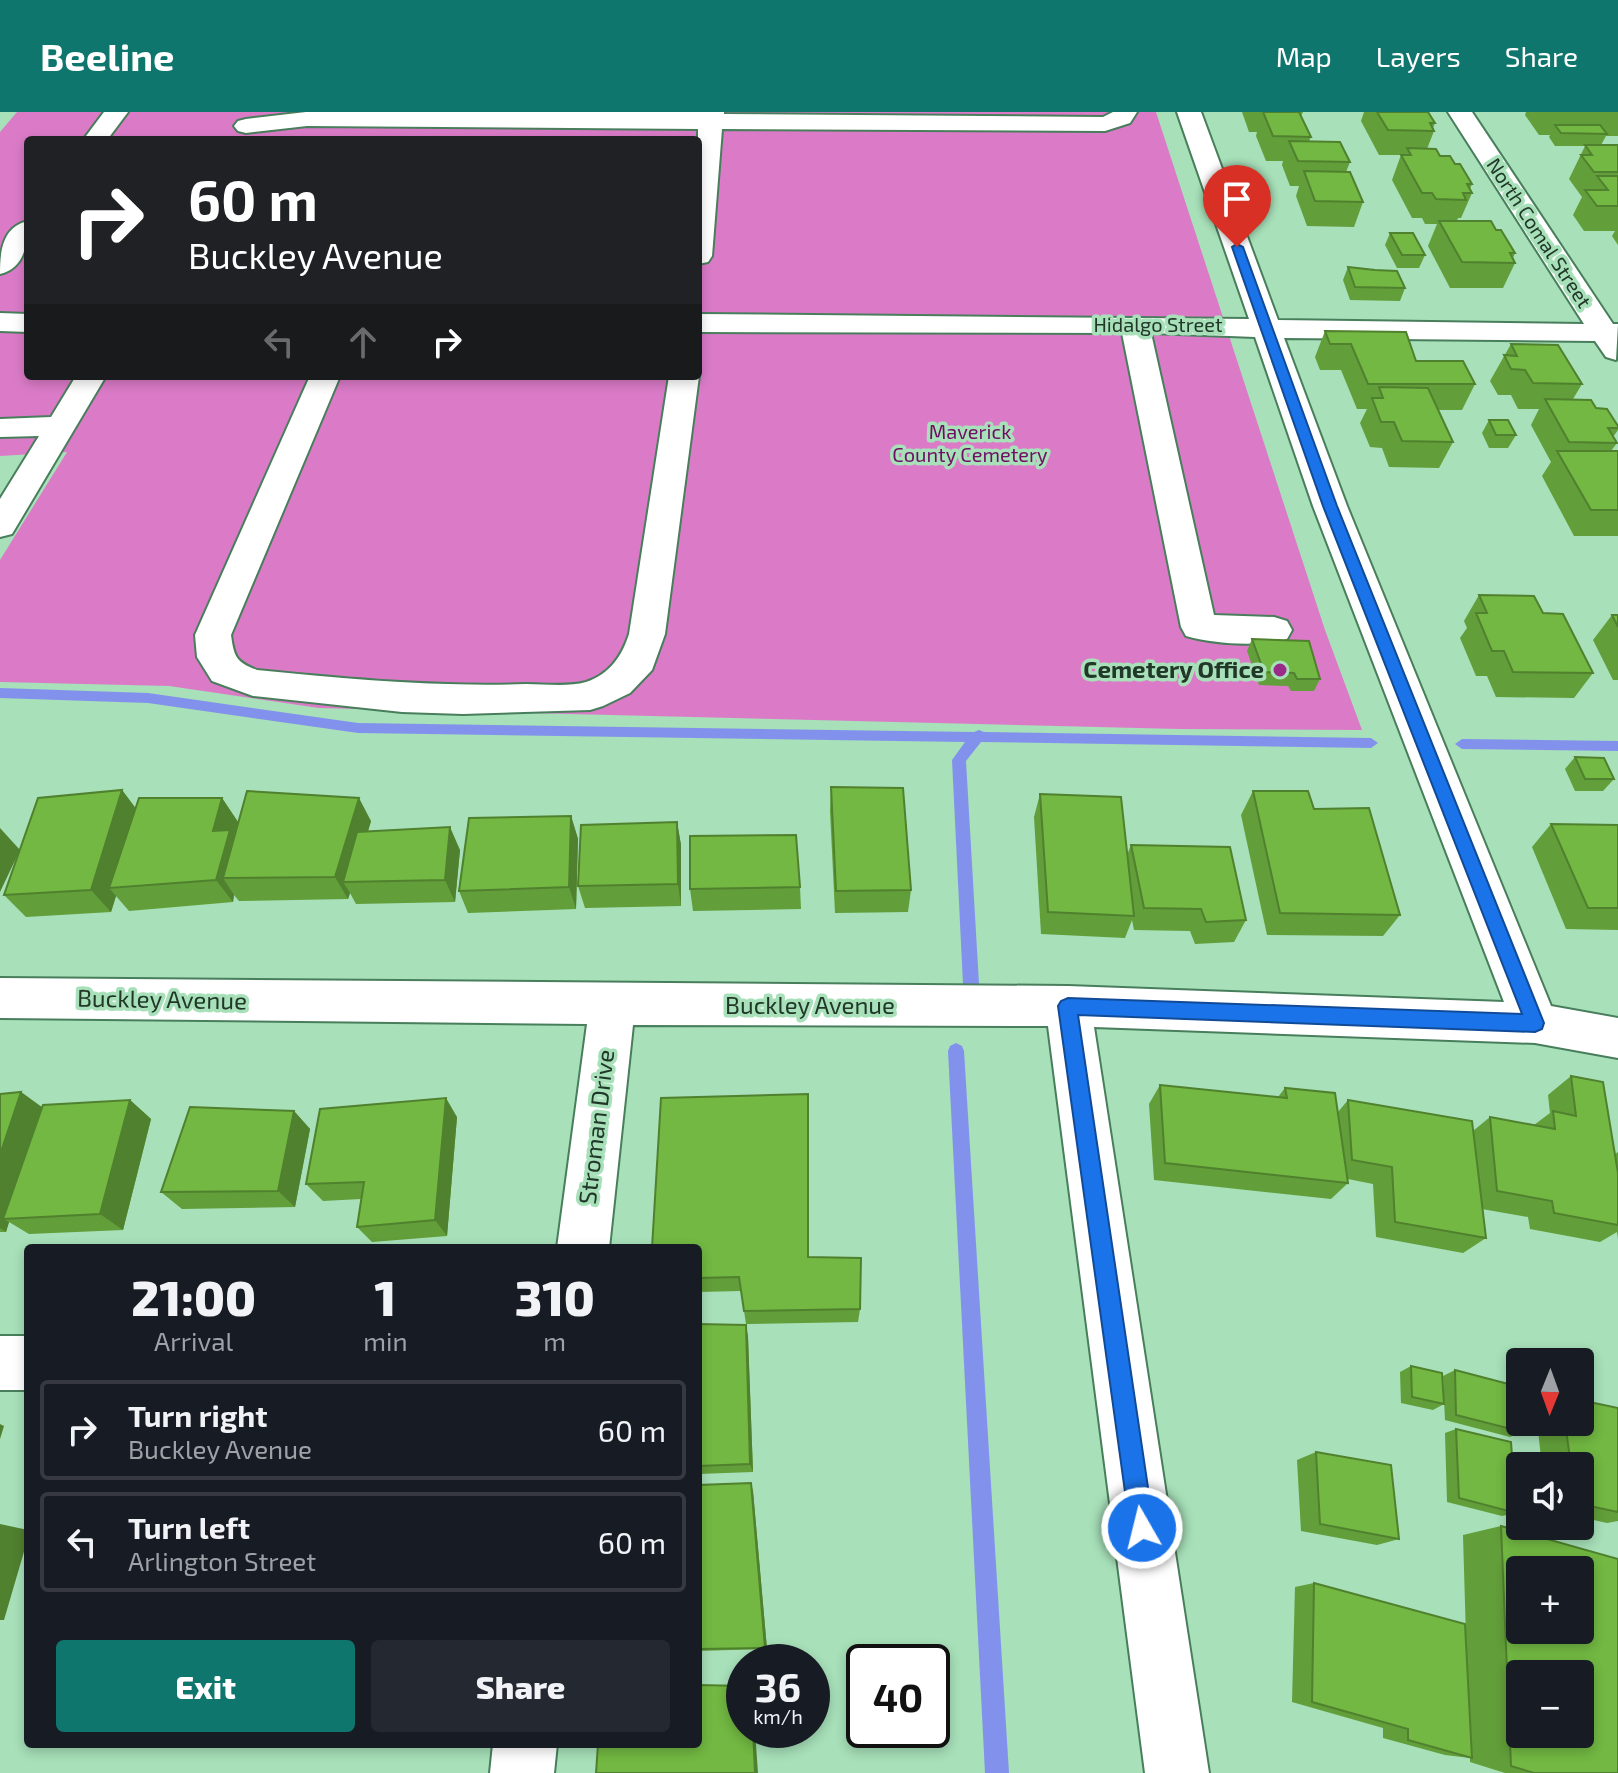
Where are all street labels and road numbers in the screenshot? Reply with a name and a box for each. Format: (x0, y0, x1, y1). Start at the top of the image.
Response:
street label: North Comal Street (1482, 153, 1597, 312)
street label: Hidalgo Street (1093, 312, 1223, 336)
street label: Buckley Avenue (77, 983, 247, 1014)
street label: Buckley Avenue (725, 990, 895, 1019)
street label: Stroman Drive (572, 1048, 619, 1206)

